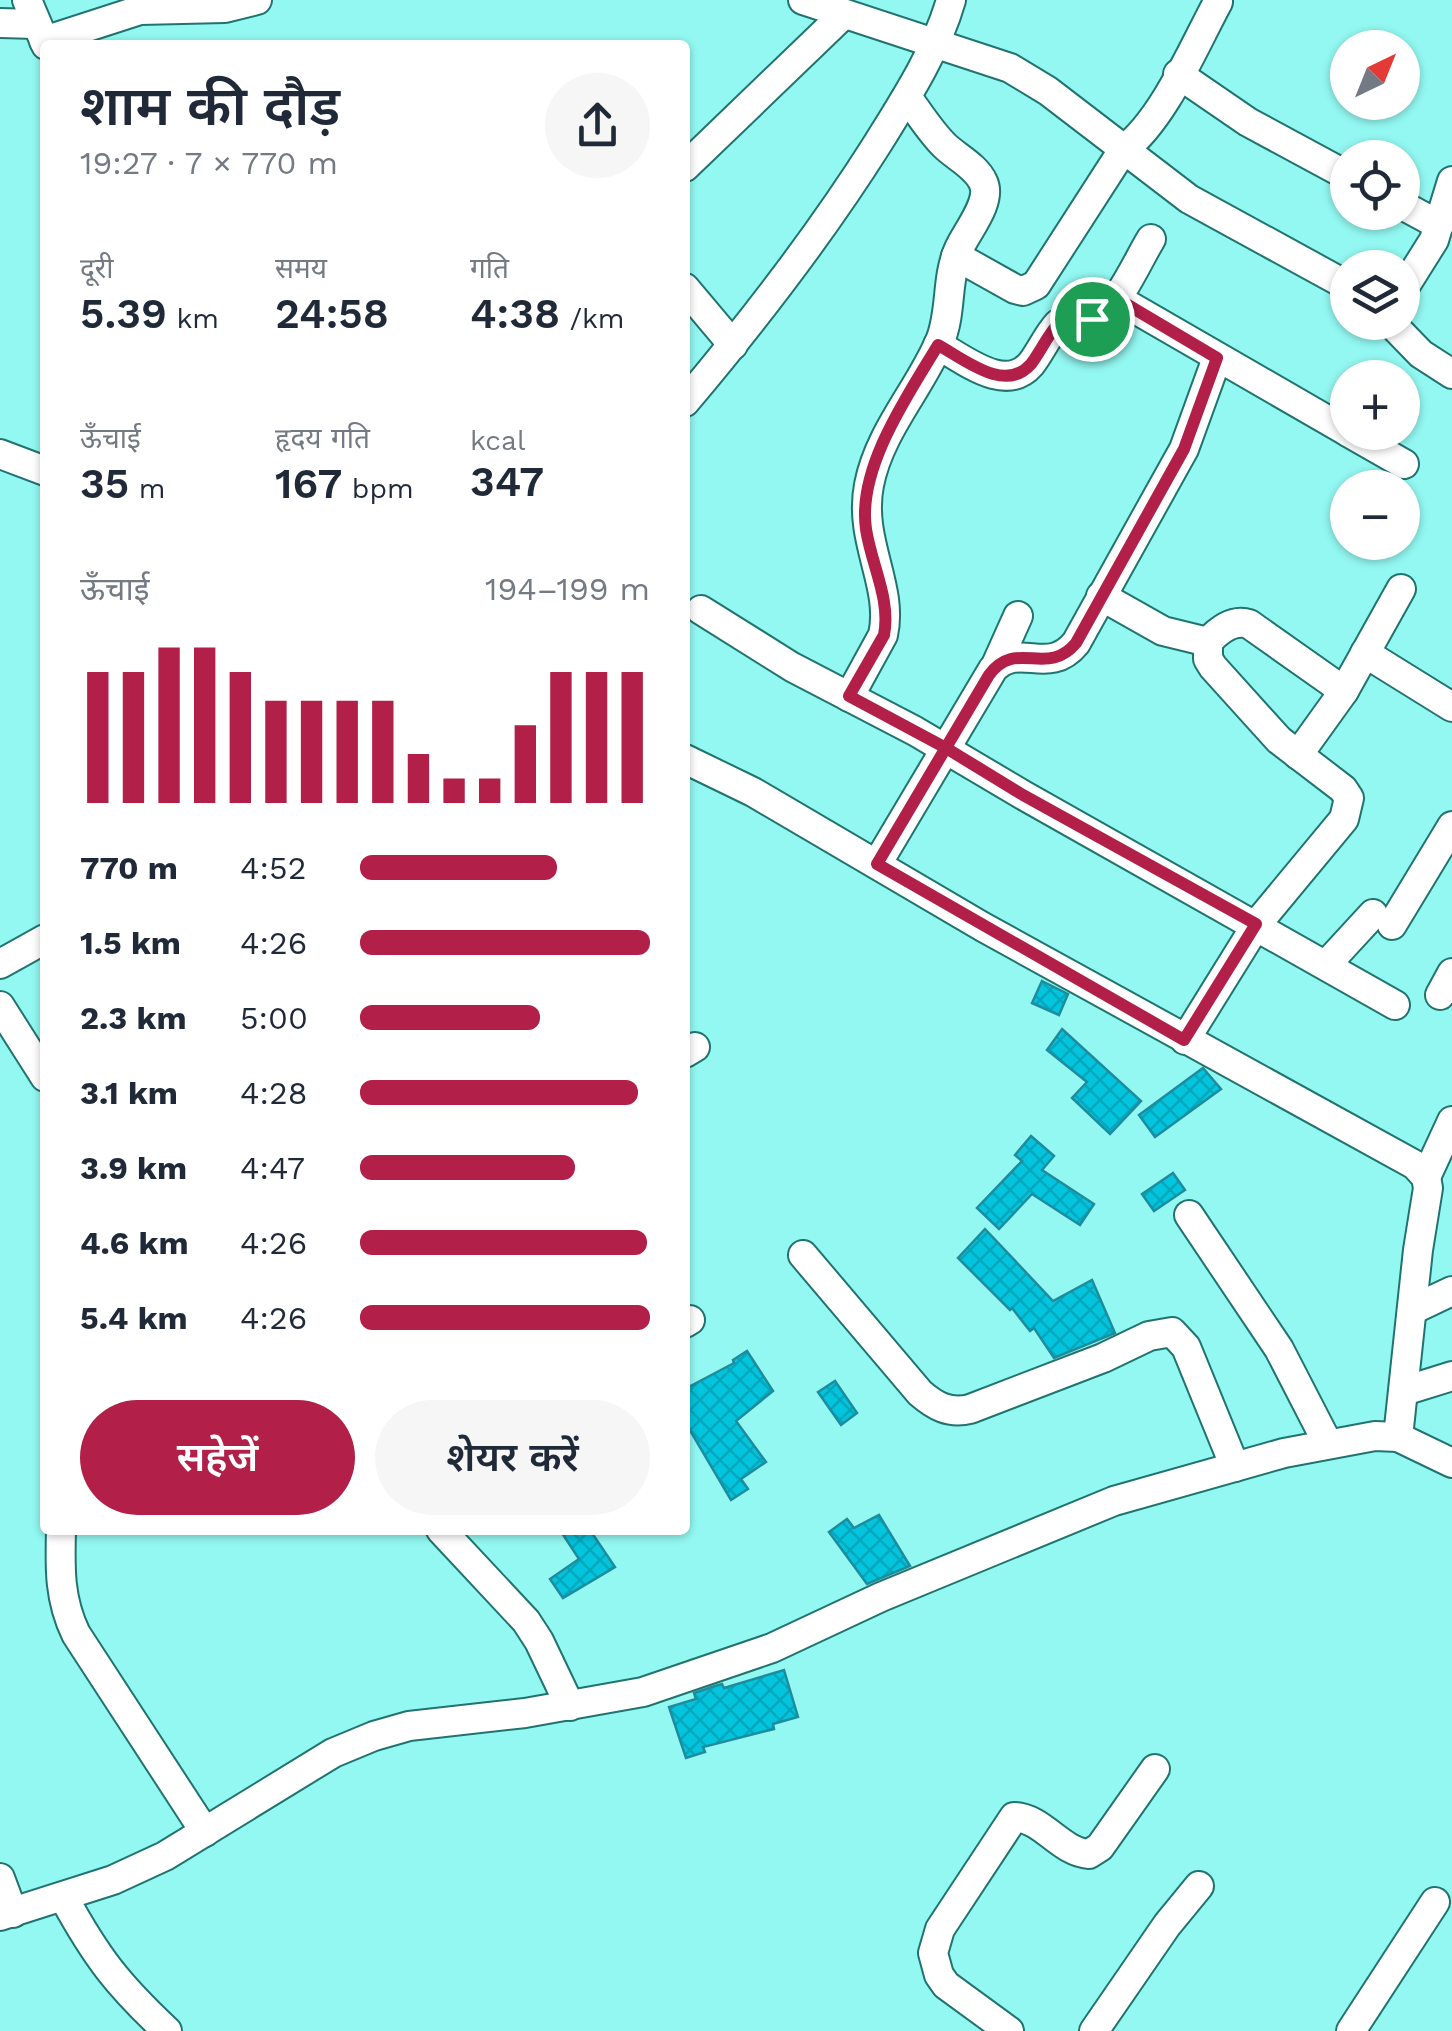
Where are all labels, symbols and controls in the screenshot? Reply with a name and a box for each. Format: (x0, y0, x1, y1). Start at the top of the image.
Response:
north arrow (1330, 30, 1420, 120)
map controls (1330, 30, 1420, 560)
button: share (545, 73, 650, 178)
text: शाम की दौड़ (80, 74, 340, 138)
button: locate (1330, 140, 1420, 230)
text: 19:27 · 7 × 770 m (80, 144, 338, 182)
button: layers (1330, 250, 1420, 340)
text: दूरी (80, 252, 114, 285)
text: समय (275, 252, 327, 285)
text: गति (470, 252, 509, 285)
pin (1050, 277, 1135, 362)
text: 5.39 (80, 289, 167, 338)
text: 24:58 (275, 289, 389, 338)
text: 4:38 (470, 289, 560, 338)
icon: arrive (1065, 292, 1120, 347)
text: km (167, 302, 219, 335)
text: /km (560, 302, 624, 335)
button: + (1330, 360, 1420, 450)
text: ऊँचाई (80, 422, 141, 455)
text: हृदय गति (275, 422, 370, 455)
text: kcal (470, 424, 525, 457)
text: 347 (470, 457, 544, 506)
text: 35 (80, 459, 129, 508)
text: 167 (275, 459, 342, 508)
button: − (1330, 470, 1420, 560)
text: m (129, 472, 165, 505)
text: bpm (342, 472, 414, 505)
text: ऊँचाई (80, 570, 149, 608)
text: 194–199 m (485, 570, 650, 608)
text: 770 m (80, 849, 178, 887)
text: 4:52 (240, 849, 306, 887)
text: 1.5 km (80, 924, 181, 962)
text: 4:26 (240, 924, 307, 962)
text: 2.3 km (80, 999, 187, 1037)
text: 5:00 (240, 999, 308, 1037)
text: 3.1 km (80, 1074, 178, 1112)
text: 4:28 (240, 1074, 307, 1112)
text: 3.9 km (80, 1149, 187, 1187)
text: 4:47 (240, 1149, 305, 1187)
text: 4.6 km (80, 1224, 189, 1262)
text: 4:26 (240, 1224, 307, 1262)
text: 5.4 km (80, 1299, 188, 1337)
text: 4:26 (240, 1299, 307, 1337)
button: सहेजें (80, 1400, 355, 1515)
button: शेयर करें (375, 1400, 650, 1515)

